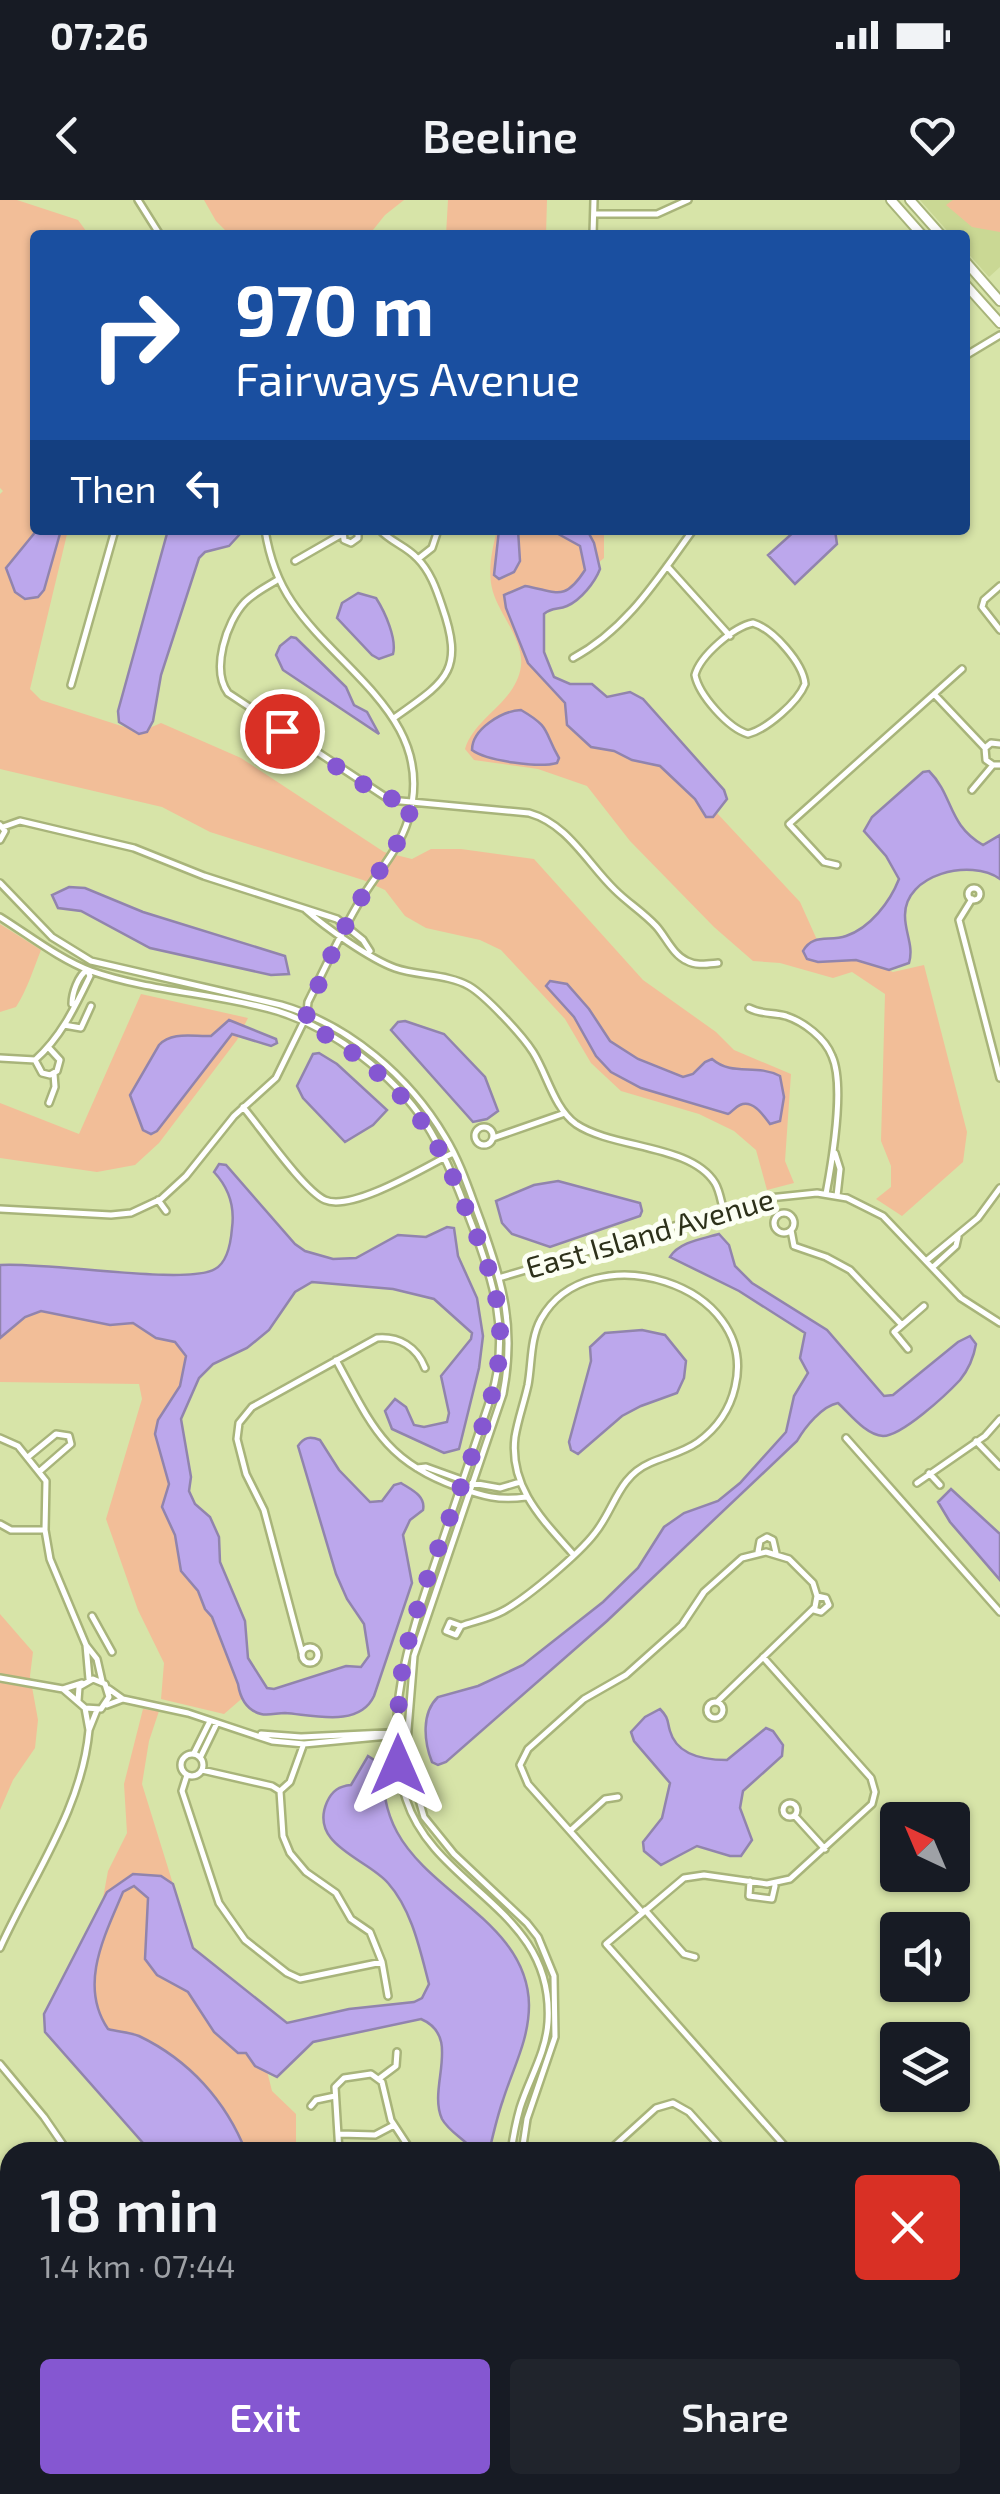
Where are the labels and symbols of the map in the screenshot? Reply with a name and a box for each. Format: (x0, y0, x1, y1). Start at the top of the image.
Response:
pin (240, 689, 325, 774)
street label: East Island Avenue (521, 1179, 778, 1285)
position arrow (346, 1713, 450, 1817)
north arrow (880, 1802, 970, 1892)

